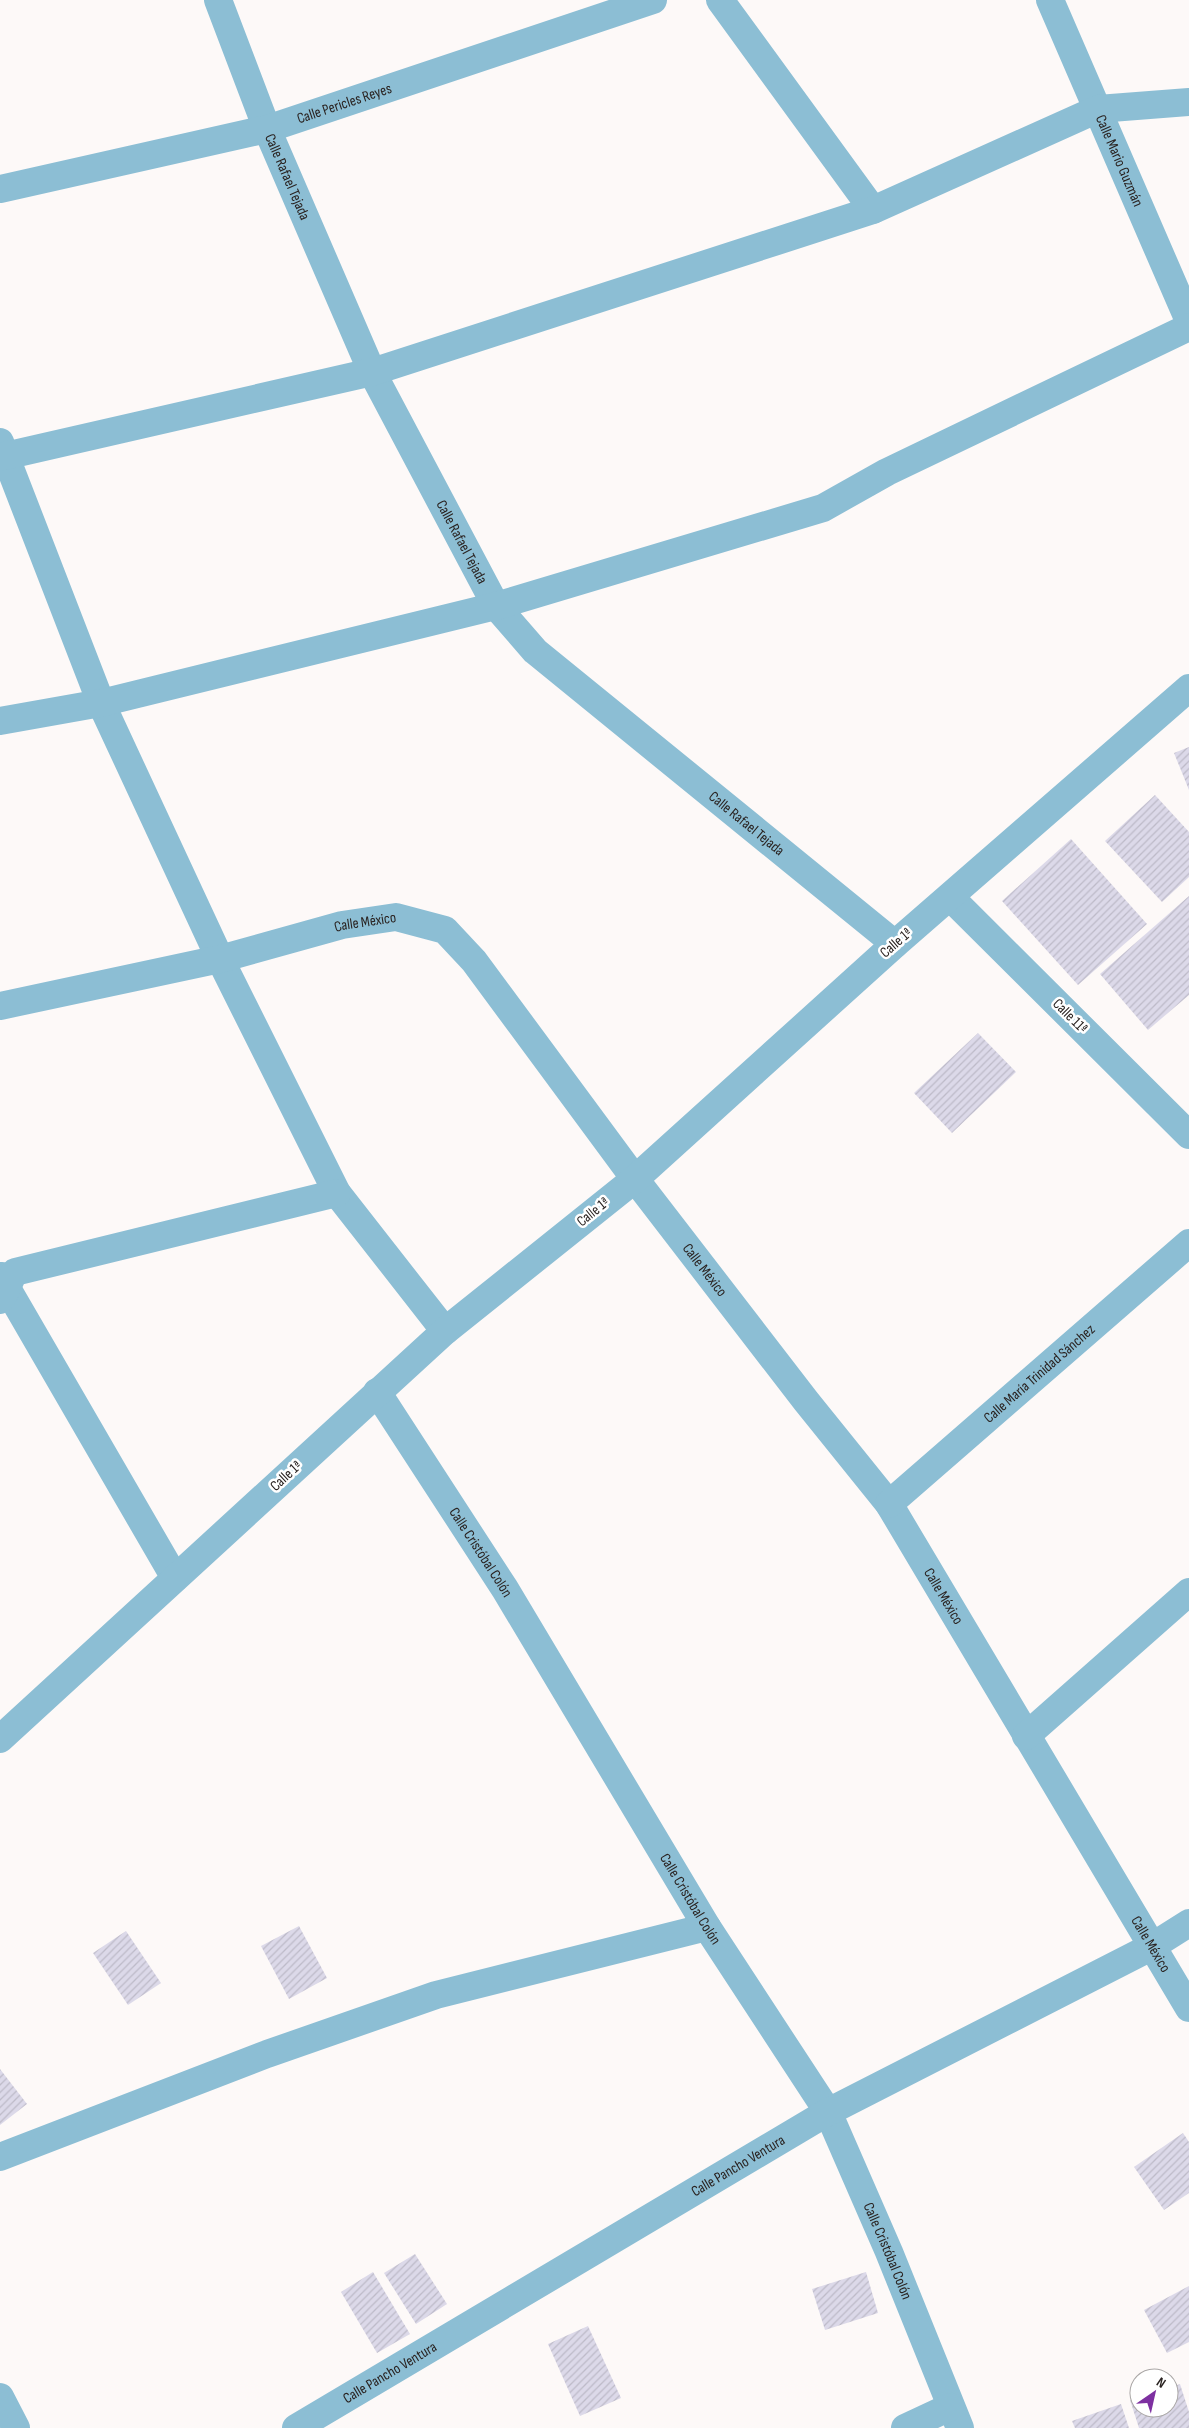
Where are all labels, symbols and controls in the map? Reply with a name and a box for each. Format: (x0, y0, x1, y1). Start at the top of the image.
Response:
street label: Calle Pericles Reyes (294, 79, 394, 128)
street label: Calle Mario Guzmán (1091, 112, 1148, 209)
street label: Calle Rafael Tejada (261, 131, 315, 223)
street label: Calle Rafael Tejada (432, 497, 492, 587)
street label: Calle Rafael Tejada (705, 787, 789, 860)
street label: Calle México (332, 908, 397, 936)
street label: Calle 1ª (876, 924, 916, 962)
street label: Calle 11ª (1049, 995, 1091, 1037)
street label: Calle 1ª (573, 1193, 613, 1231)
street label: Calle México (678, 1239, 731, 1300)
street label: Calle María Trinidad Sánchez (980, 1319, 1099, 1427)
street label: Calle 1ª (266, 1457, 306, 1495)
street label: Calle Cristóbal Colón (445, 1504, 517, 1600)
street label: Calle México (920, 1564, 968, 1628)
street label: Calle Cristóbal Colón (656, 1850, 725, 1948)
street label: Calle México (1127, 1912, 1175, 1976)
street label: Calle Pancho Ventura (688, 2130, 788, 2201)
street label: Calle Cristóbal Colón (859, 2200, 917, 2302)
street label: Calle Pancho Ventura (339, 2337, 440, 2408)
north arrow (1129, 2368, 1179, 2418)
text: N (1153, 2373, 1169, 2392)

